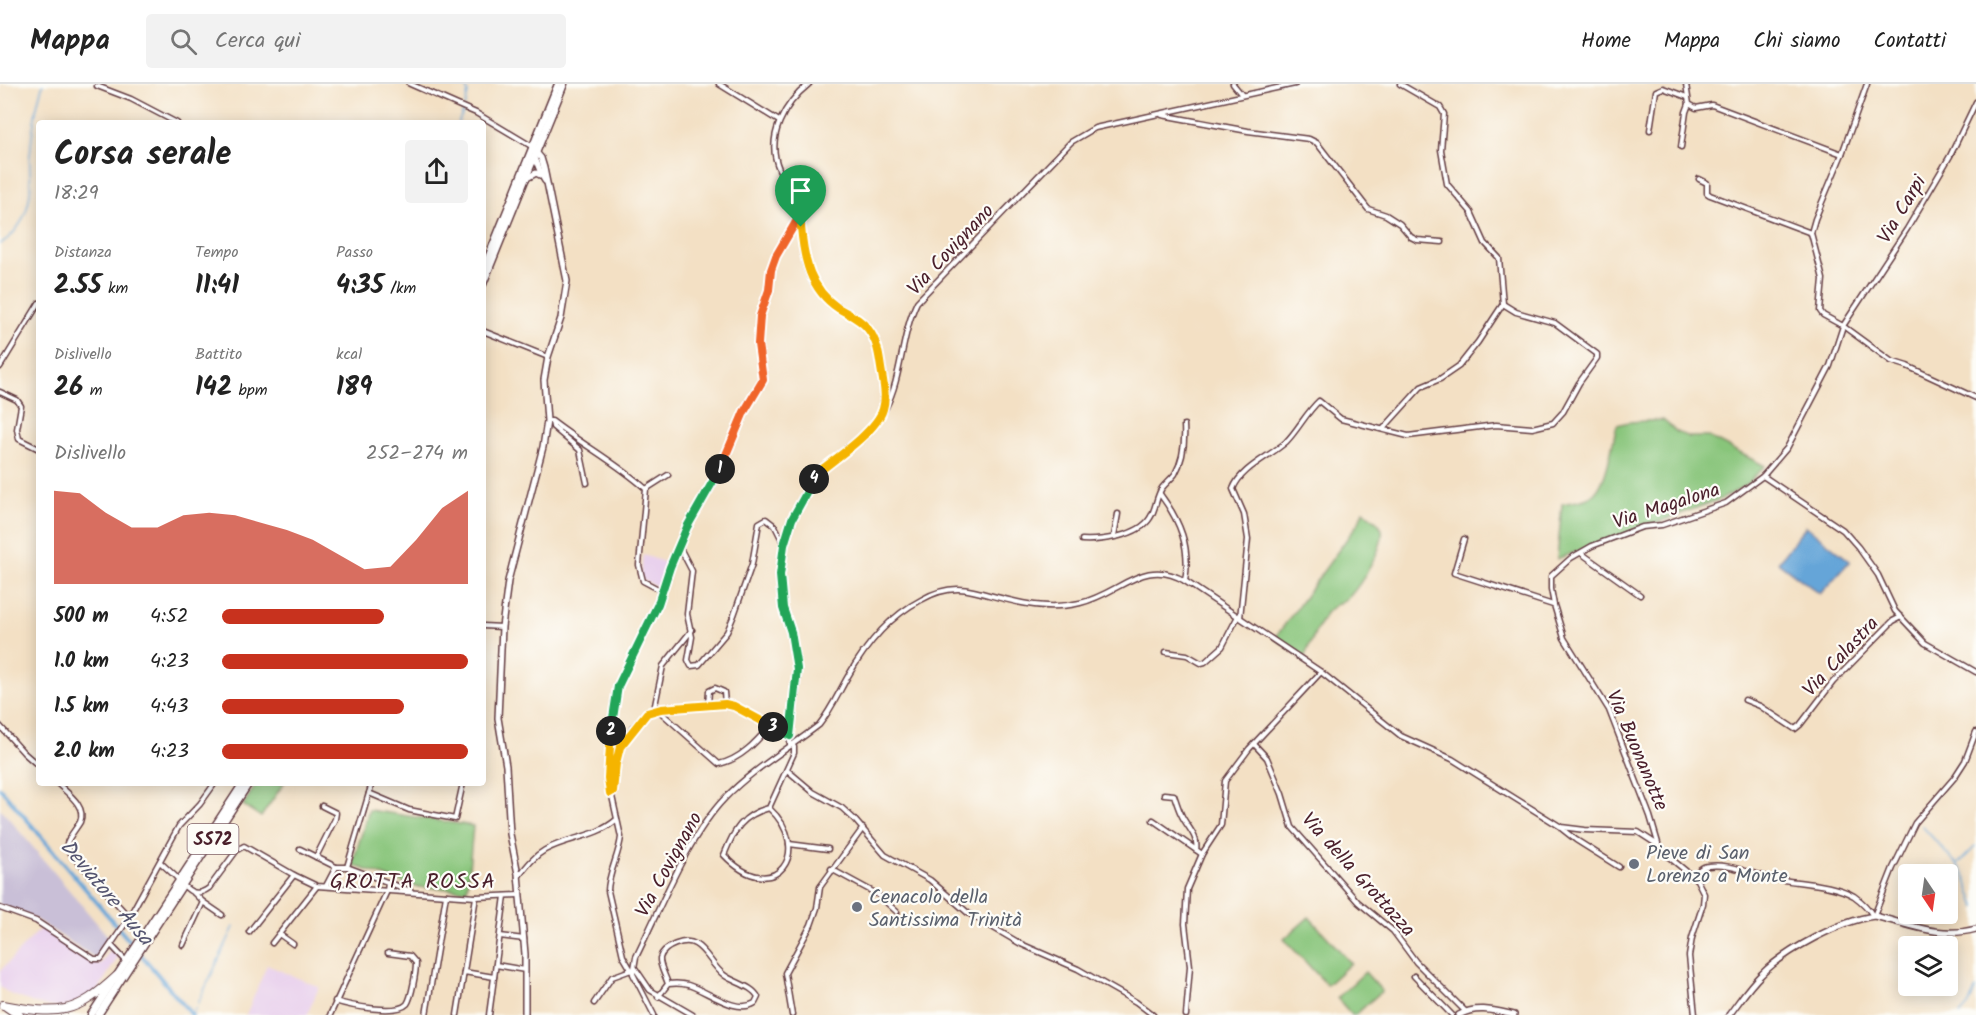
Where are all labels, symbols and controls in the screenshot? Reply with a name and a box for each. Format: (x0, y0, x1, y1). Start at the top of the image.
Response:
search box (146, 14, 566, 68)
text: Mappa (30, 19, 110, 64)
text: Cerca qui (215, 24, 300, 59)
icon: search (167, 25, 200, 58)
text: Home (1581, 25, 1631, 58)
text: Mappa (1664, 25, 1720, 58)
text: Chi siamo (1753, 25, 1840, 58)
text: Contatti (1873, 25, 1946, 58)
text: Corsa serale (54, 129, 231, 182)
button: share (405, 140, 468, 203)
pin (775, 165, 826, 227)
street label: Via Carpi (1870, 169, 1936, 250)
icon: arrive (784, 174, 817, 207)
text: 18:29 (54, 178, 99, 210)
street label: Via Covignano (900, 197, 1003, 304)
text: Distanza (54, 240, 112, 265)
text: Tempo (195, 240, 238, 265)
text: Passo (336, 240, 373, 265)
text: 2.55 (54, 265, 102, 307)
text: 11:41 (195, 265, 239, 307)
text: 4:35 (336, 265, 384, 307)
text: km (102, 276, 128, 301)
text: /km (384, 276, 416, 301)
text: Dislivello (54, 342, 112, 367)
text: Battito (195, 342, 242, 367)
text: kcal (336, 342, 362, 367)
text: 26 (54, 367, 83, 409)
text: 142 (195, 367, 232, 409)
text: 189 (336, 367, 372, 409)
text: m (83, 378, 102, 403)
text: bpm (232, 378, 267, 403)
text: Dislivello (54, 438, 126, 470)
text: 252–274 m (366, 438, 468, 470)
pin: 1 (705, 454, 735, 484)
text: 1 (718, 456, 722, 481)
pin: 4 (799, 464, 829, 494)
text: 4 (810, 466, 818, 491)
street label: Via Magalona (1609, 475, 1724, 539)
text: 500 m (54, 601, 109, 633)
text: 4:52 (150, 601, 188, 633)
street label: Via Calastra (1795, 610, 1888, 705)
text: 1.0 km (54, 646, 109, 678)
text: 4:23 (150, 646, 189, 678)
street label: Via Buonanotte (1596, 685, 1676, 816)
text: 1.5 km (54, 691, 109, 723)
text: 4:43 (150, 691, 188, 723)
pin: 3 (758, 712, 788, 742)
text: 3 (769, 714, 777, 739)
pin: 2 (596, 716, 626, 746)
text: 2 (606, 718, 616, 743)
text: 2.0 km (54, 736, 115, 768)
text: 4:23 (150, 736, 189, 768)
street label: Via Covignano (628, 806, 712, 924)
street label: Via della Grottazza (1293, 806, 1423, 945)
road number: SS72 (188, 824, 238, 854)
water label: Deviatore Ausa (51, 832, 161, 955)
place label: Pieve di San Lorenzo a Monte (1646, 838, 1788, 893)
marker: Pieve di San Lorenzo a Monte (1627, 857, 1641, 871)
north arrow (1898, 864, 1958, 924)
map controls (1898, 864, 1958, 996)
district label: GROTTA ROSSA (330, 865, 496, 900)
place label: Cenacolo della Santissima Trinità (869, 882, 1022, 937)
marker: Cenacolo della Santissima Trinità (850, 900, 864, 914)
button: layers (1898, 936, 1958, 996)

